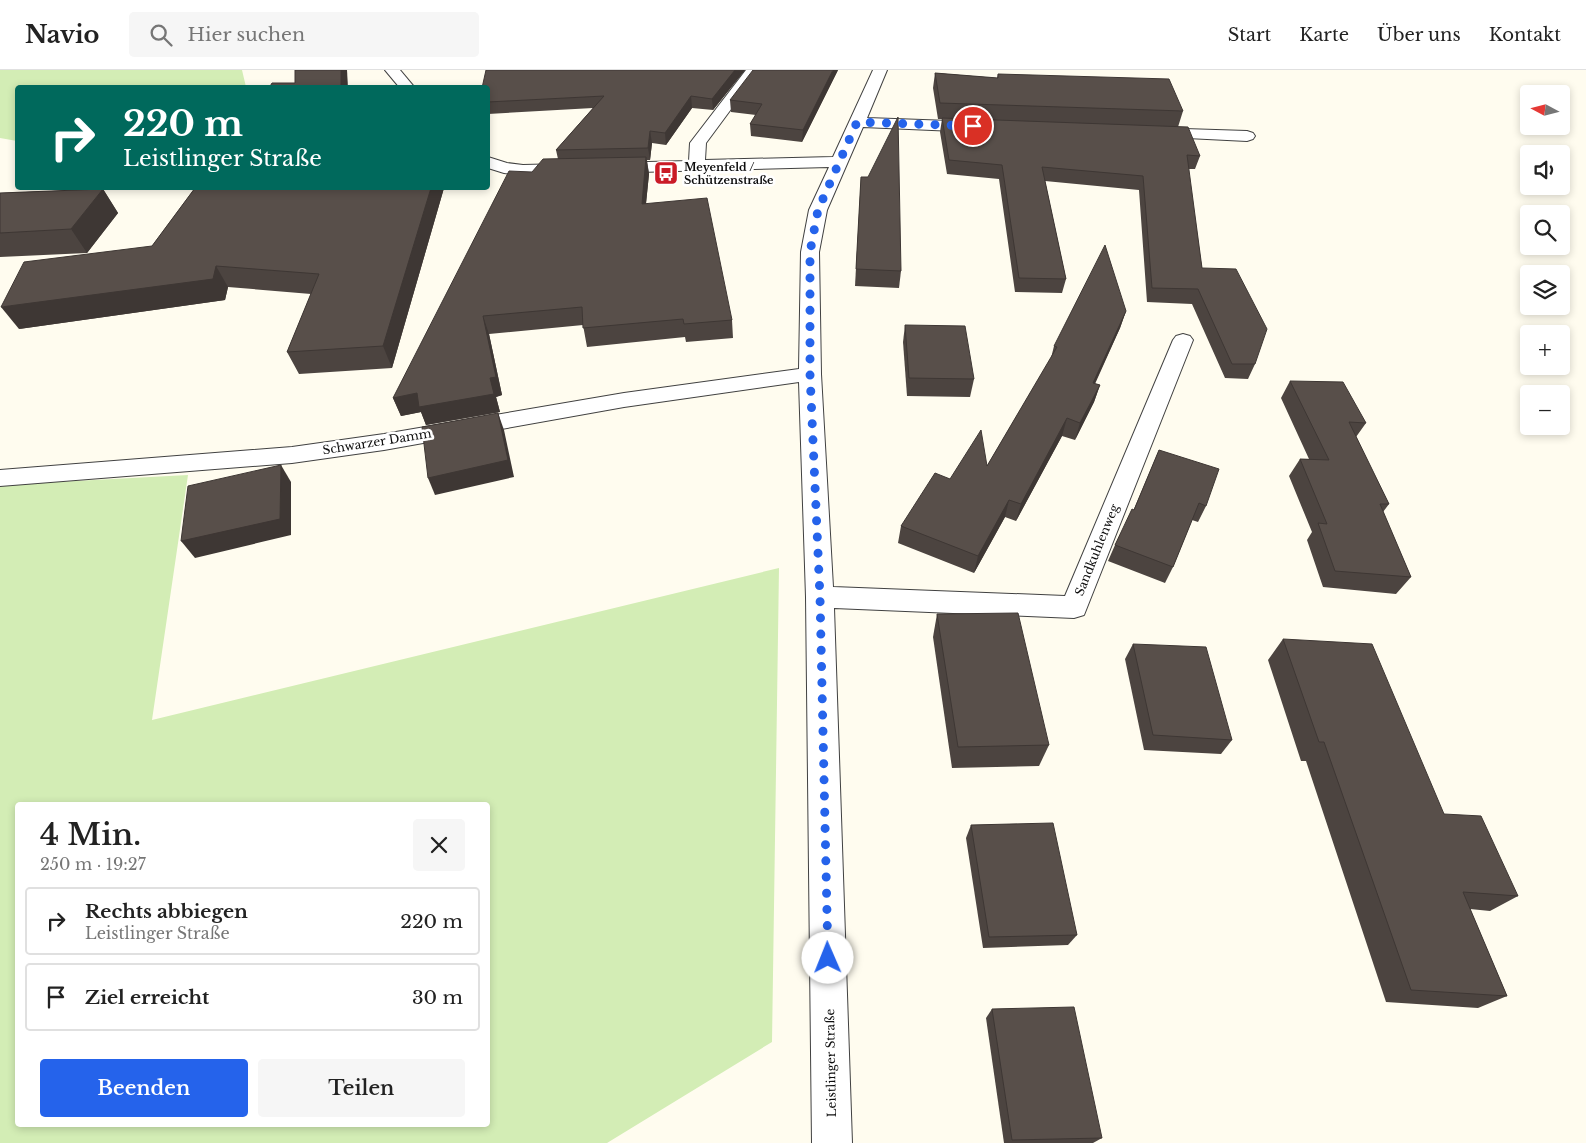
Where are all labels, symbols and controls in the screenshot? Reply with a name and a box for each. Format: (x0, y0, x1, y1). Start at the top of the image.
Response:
search box (129, 12, 479, 57)
text: Navio (25, 20, 99, 49)
icon: search (147, 21, 175, 49)
text: Hier suchen (187, 23, 305, 46)
text: Start (1228, 24, 1271, 46)
text: Karte (1299, 24, 1349, 46)
text: Über uns (1377, 24, 1461, 46)
text: Kontakt (1489, 24, 1561, 46)
north arrow (1520, 85, 1570, 135)
map controls (1520, 85, 1570, 435)
text: 220 m (123, 102, 243, 145)
icon: right (40, 105, 105, 170)
pin (952, 105, 994, 147)
icon: arrive (959, 112, 987, 140)
text: Leistlinger Straße (123, 145, 322, 172)
button: sound (1520, 145, 1570, 195)
bus stop icon: Meyenfeld / Schützenstraße (653, 160, 679, 186)
place label: Meyenfeld / Schützenstraße (684, 160, 774, 187)
button: search (1520, 205, 1570, 255)
button: layers (1520, 265, 1570, 315)
button: + (1520, 325, 1570, 375)
button: − (1520, 385, 1570, 435)
street label: Schwarzer Damm (321, 425, 433, 458)
street label: Sandkuhlenweg (1071, 501, 1122, 598)
text: 4 Min. (40, 816, 141, 853)
button: close (413, 819, 465, 871)
text: 250 m · 19:27 (40, 854, 146, 874)
text: Rechts abbiegen (85, 900, 248, 923)
icon: right (42, 907, 70, 935)
text: 220 m (400, 910, 463, 933)
text: Leistlinger Straße (85, 923, 230, 943)
position arrow (801, 931, 853, 983)
icon: arrive (42, 983, 70, 1011)
text: Ziel erreicht (85, 986, 209, 1009)
text: 30 m (412, 986, 463, 1009)
street label: Leistlinger Straße (822, 1009, 839, 1117)
button: Beenden (40, 1059, 248, 1117)
button: Teilen (258, 1059, 465, 1117)

